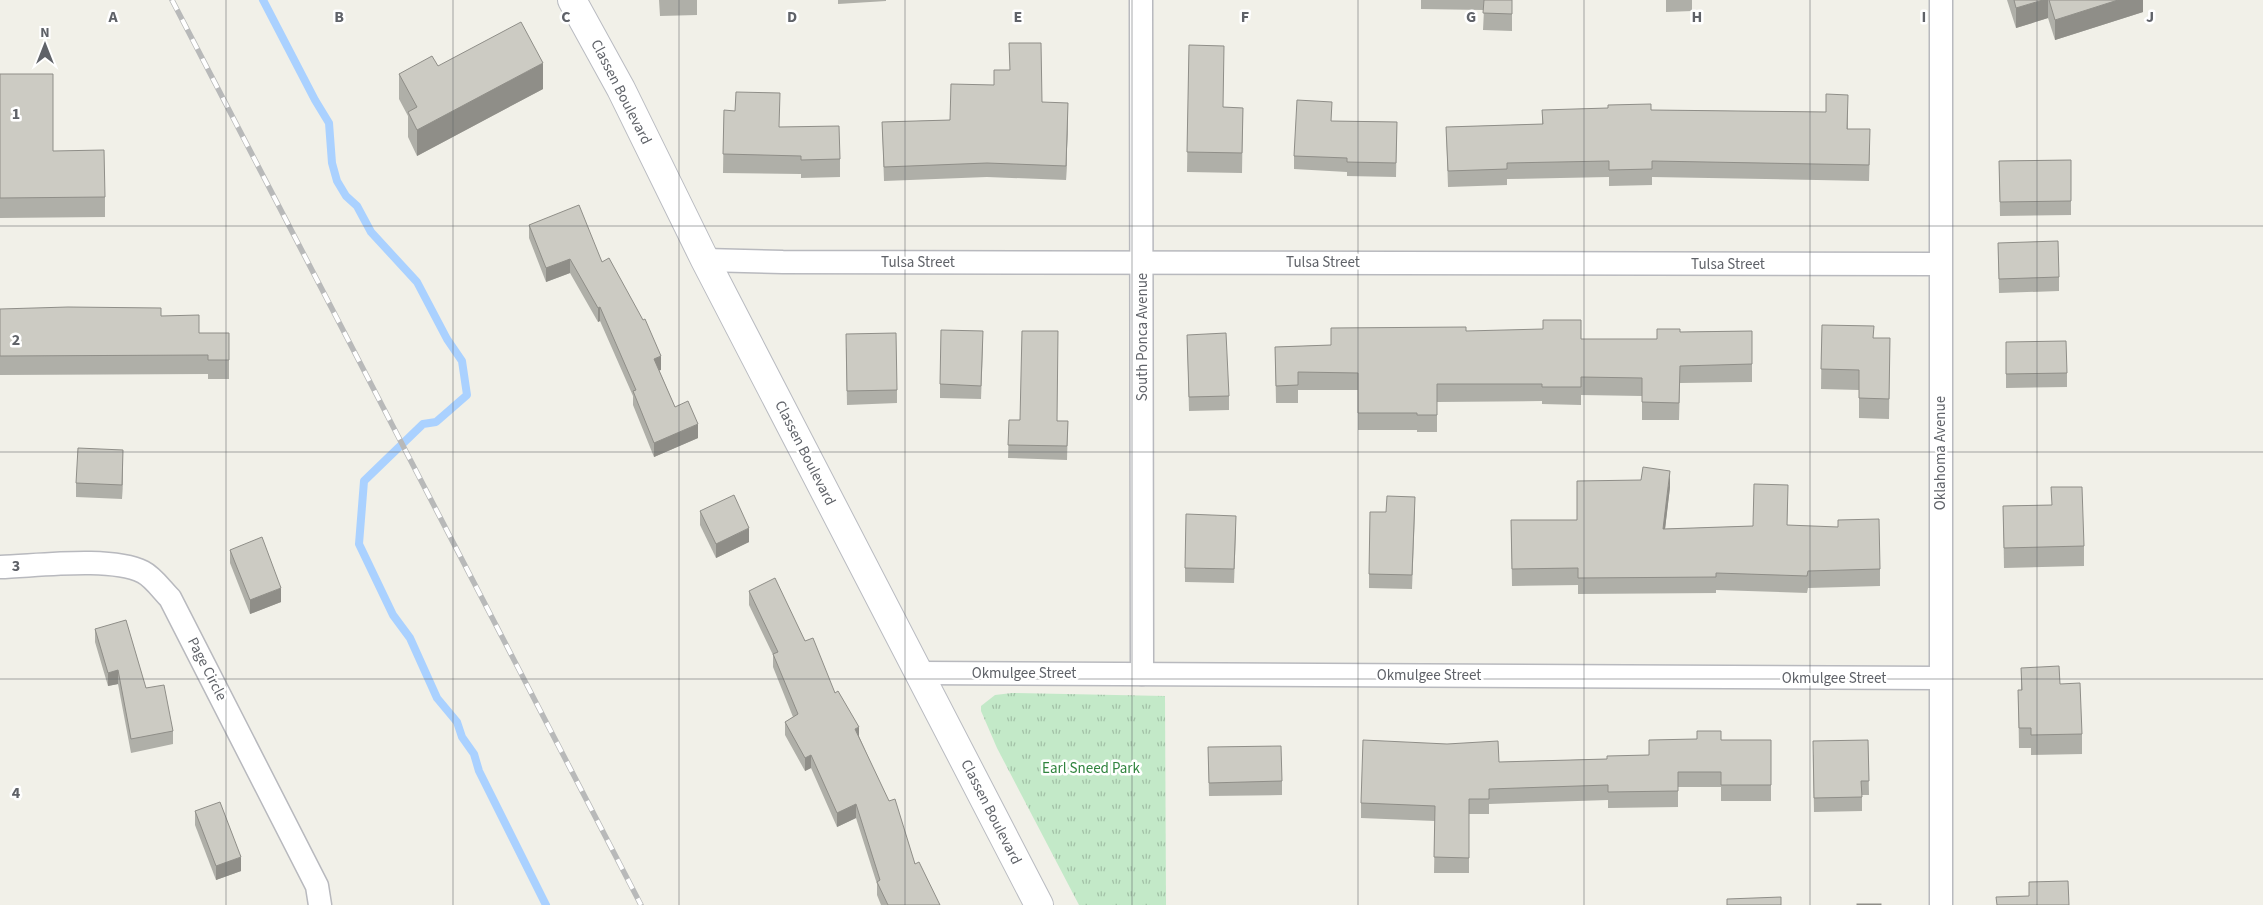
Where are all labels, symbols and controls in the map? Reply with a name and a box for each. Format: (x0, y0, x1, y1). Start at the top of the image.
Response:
text: A (107, 6, 118, 28)
text: B (334, 6, 344, 28)
text: C (561, 6, 571, 28)
text: D (787, 6, 797, 28)
text: E (1014, 6, 1022, 28)
text: F (1241, 6, 1249, 28)
text: G (1466, 6, 1476, 28)
text: H (1692, 6, 1702, 28)
text: I (1922, 6, 1926, 28)
text: J (2146, 6, 2154, 28)
north arrow (20, 20, 70, 70)
text: N (40, 23, 50, 43)
street label: Classen Boulevard (585, 36, 657, 148)
text: 1 (12, 103, 20, 125)
street label: Tulsa Street (881, 252, 955, 273)
street label: Tulsa Street (1286, 252, 1360, 273)
street label: Tulsa Street (1691, 254, 1765, 275)
street label: South Ponca Avenue (1132, 273, 1153, 401)
text: 2 (12, 329, 20, 351)
street label: Oklahoma Avenue (1930, 396, 1951, 510)
street label: Classen Boulevard (769, 397, 841, 509)
text: 3 (12, 555, 20, 577)
street label: Page Circle (182, 634, 232, 704)
street label: Okmulgee Street (972, 663, 1076, 684)
street label: Okmulgee Street (1377, 665, 1481, 686)
street label: Okmulgee Street (1782, 668, 1886, 689)
street label: Classen Boulevard (955, 756, 1027, 868)
park label: Earl Sneed Park (1042, 758, 1141, 779)
text: 4 (12, 782, 21, 804)

